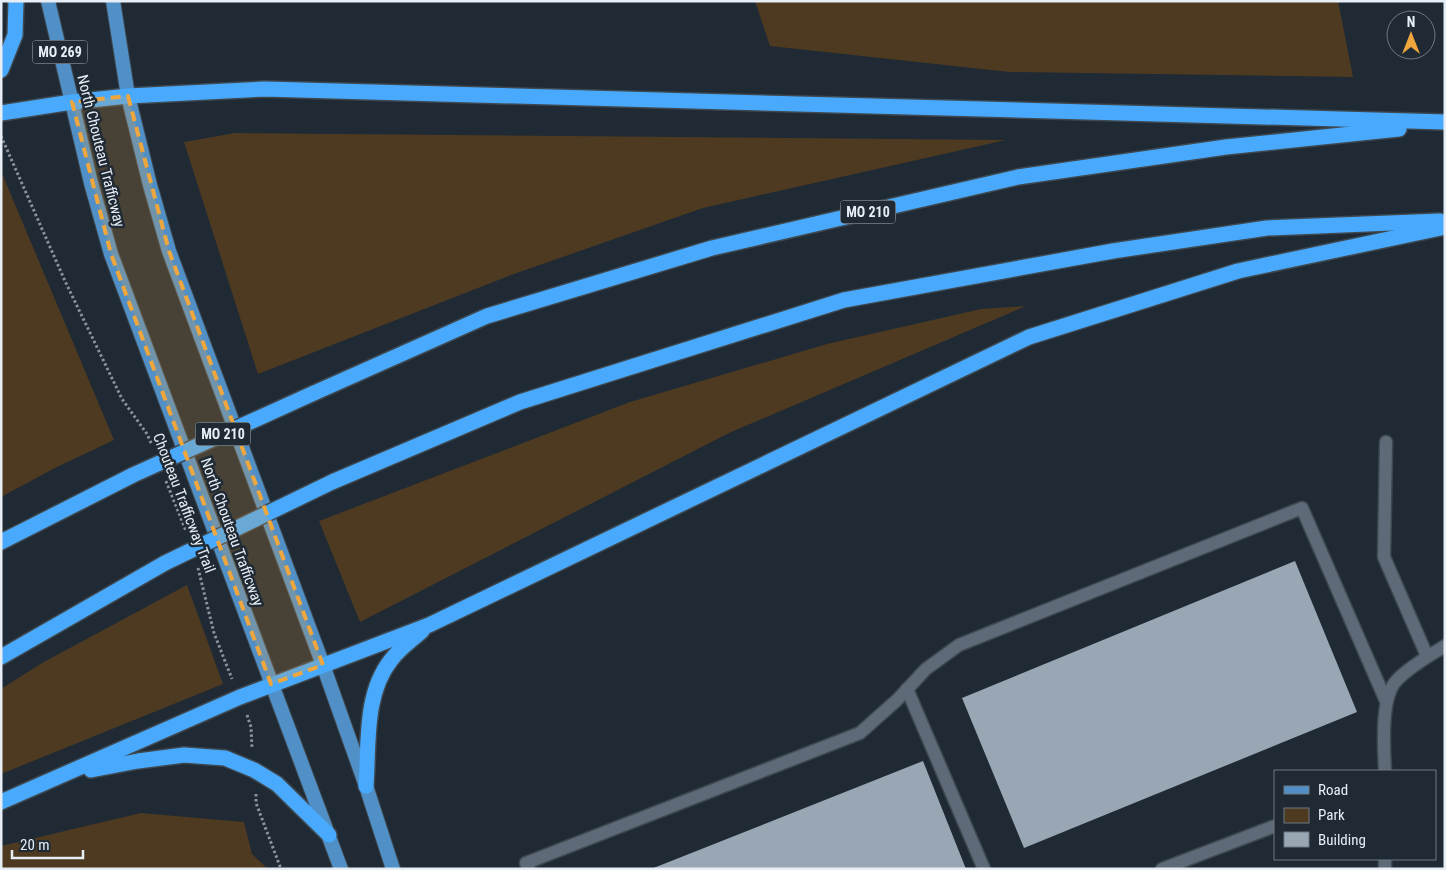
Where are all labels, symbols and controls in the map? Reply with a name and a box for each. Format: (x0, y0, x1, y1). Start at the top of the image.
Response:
north arrow (1386, 10, 1436, 60)
text: N (1407, 14, 1415, 30)
road number: MO 269 (32, 41, 88, 64)
street label: North Chouteau Trafficway (73, 73, 129, 229)
road number: MO 210 (840, 200, 896, 223)
road number: MO 210 (196, 422, 250, 446)
street label: Chouteau Trafficway Trail (149, 431, 219, 575)
street label: North Chouteau Trafficway (197, 455, 267, 609)
legend (1274, 770, 1436, 860)
text: Road (1318, 781, 1348, 799)
text: Park (1318, 806, 1345, 824)
scale bar (12, 828, 84, 860)
text: Building (1318, 831, 1366, 849)
text: 20 m (20, 836, 50, 854)

